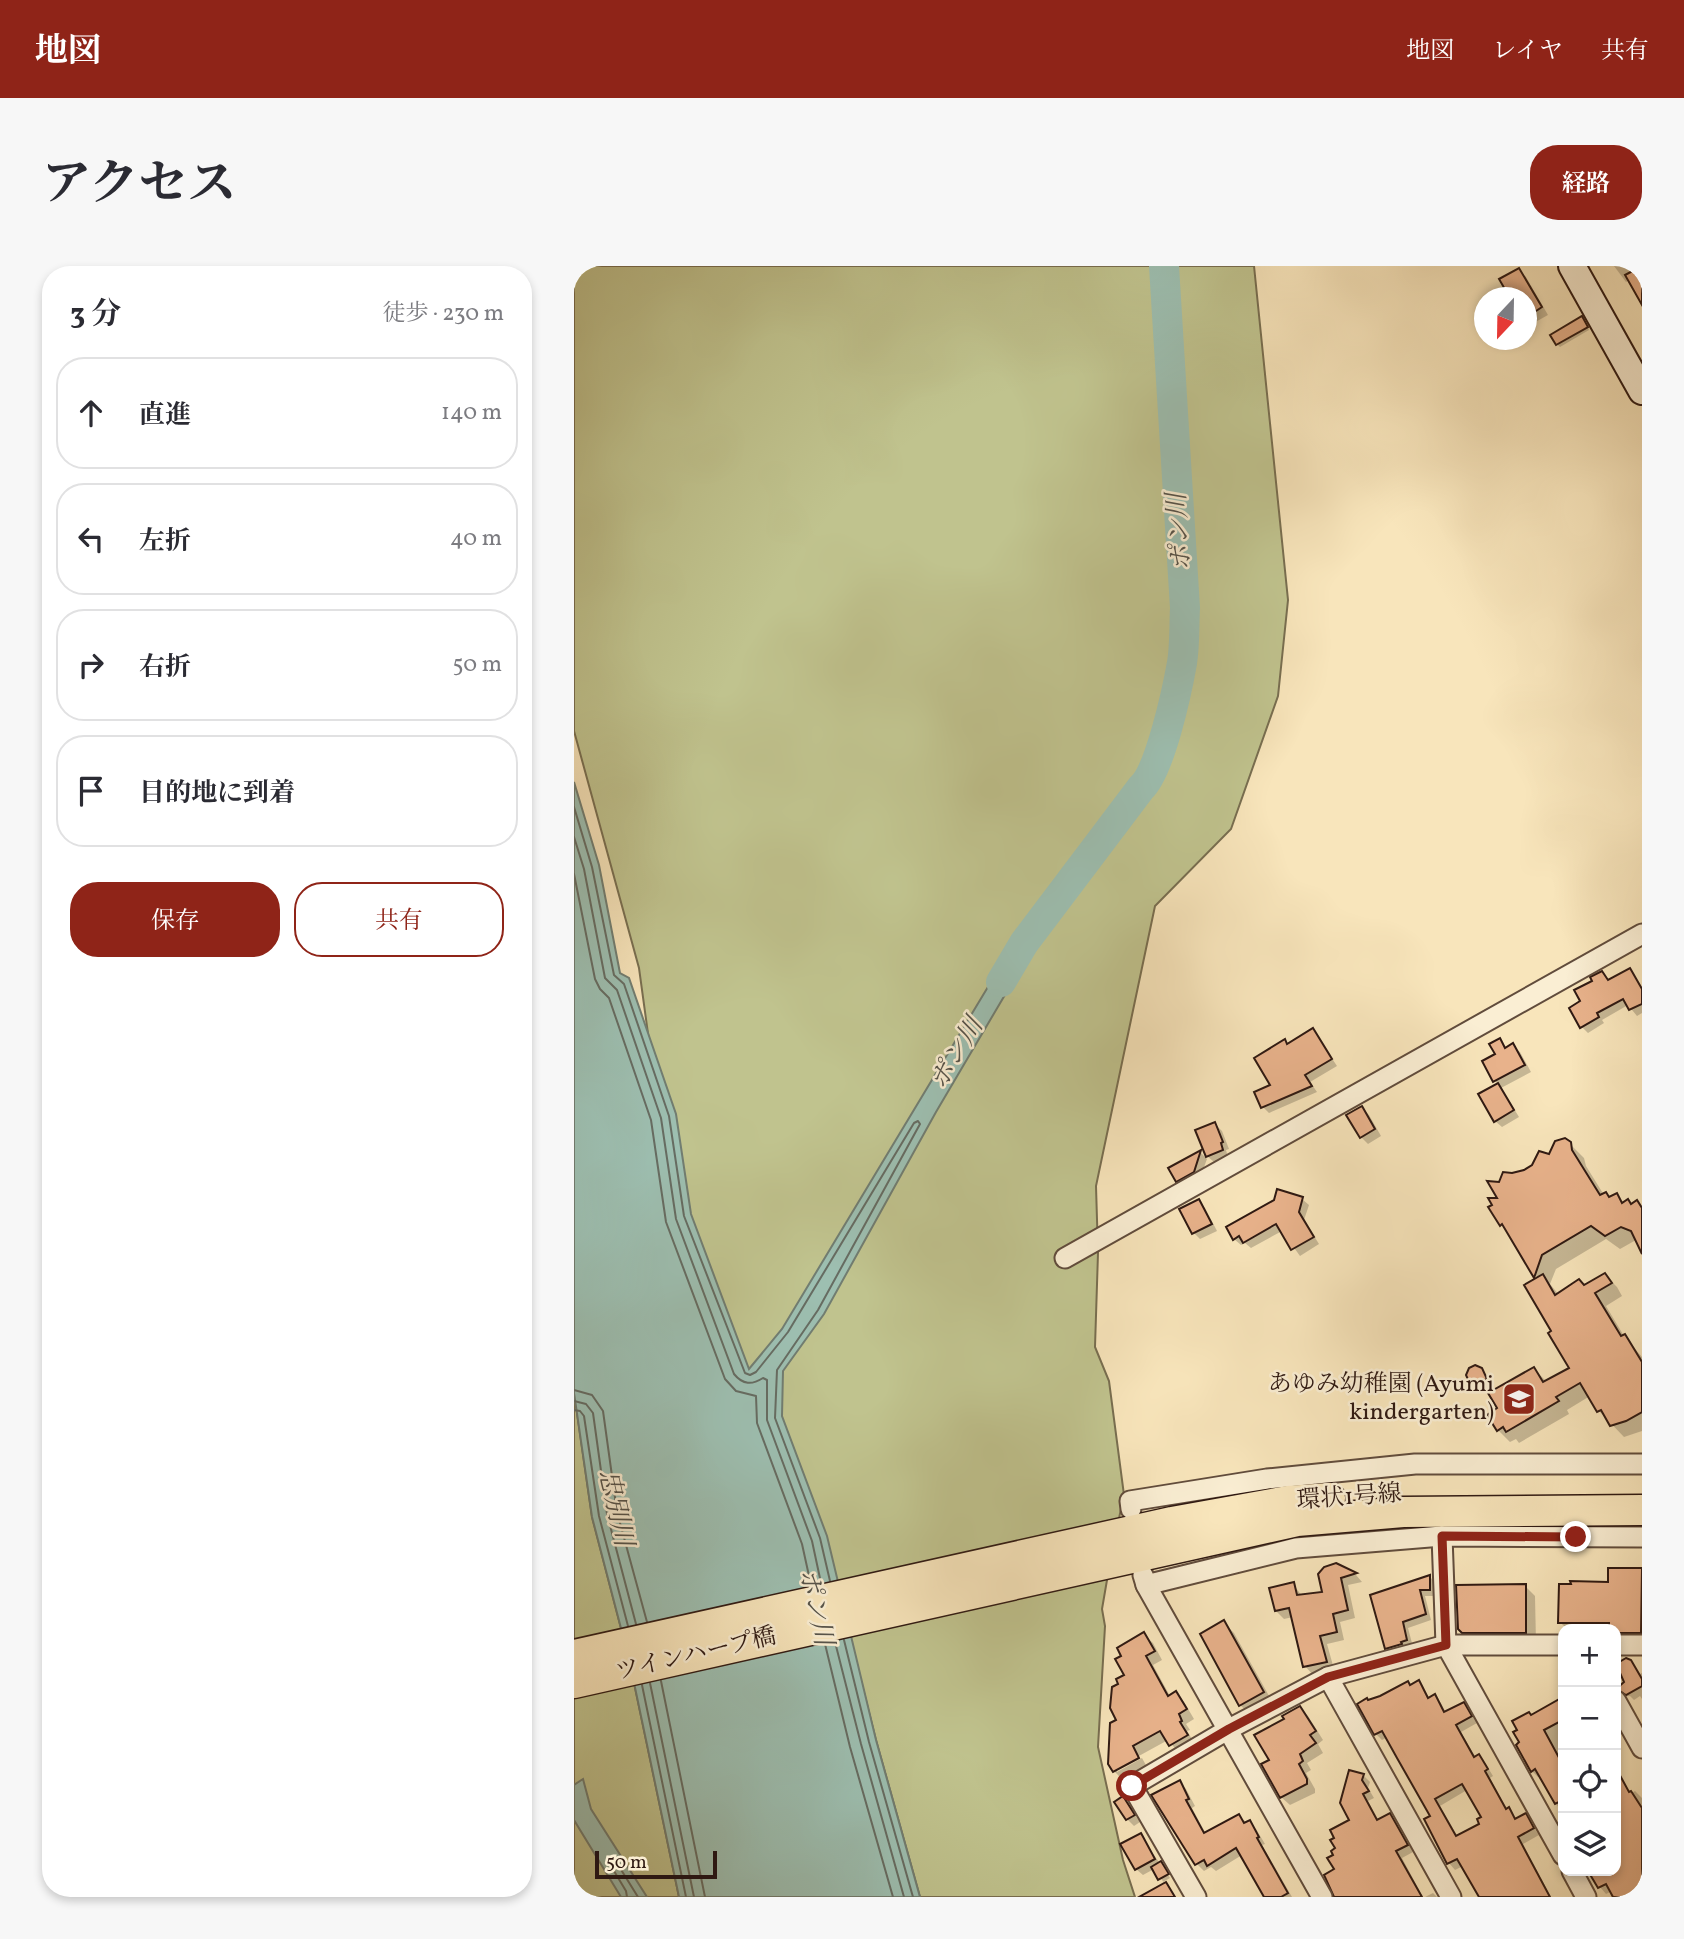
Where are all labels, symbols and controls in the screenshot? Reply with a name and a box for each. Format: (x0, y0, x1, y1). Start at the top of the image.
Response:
text: 地図 (35, 30, 101, 76)
text: 地図 (1406, 35, 1454, 69)
text: レイヤ (1492, 35, 1563, 69)
text: 共有 (1601, 35, 1649, 69)
button: 経路 (1530, 145, 1642, 220)
text: アクセス (42, 152, 237, 221)
north arrow (1474, 287, 1537, 350)
text: 3 分 (70, 294, 121, 336)
text: 徒歩 · 230 m (383, 298, 504, 330)
icon: ahead (72, 394, 110, 432)
text: 140 m (441, 397, 502, 429)
text: 直進 (139, 398, 191, 434)
water label: ポン川 (1159, 489, 1201, 572)
icon: left (72, 520, 110, 558)
text: 40 m (450, 523, 502, 555)
text: 左折 (139, 524, 191, 560)
icon: right (72, 646, 110, 684)
text: 50 m (453, 649, 502, 681)
text: 右折 (139, 650, 191, 686)
icon: arrive (72, 772, 110, 810)
text: 目的地に到着 (139, 776, 295, 812)
button: 保存 (70, 882, 280, 957)
button: 共有 (294, 882, 504, 957)
water label: ポン川 (921, 1009, 994, 1097)
place label: あゆみ幼稚園 (Ayumi kindergarten) (1268, 1368, 1494, 1430)
school or university icon: あゆみ幼稚園 (Ayumi kindergarten) (1500, 1380, 1538, 1418)
water label: 忠別川 (589, 1466, 642, 1553)
street label: 環状1号線 (1295, 1477, 1403, 1519)
route end (1560, 1521, 1591, 1552)
water label: ポン川 (789, 1565, 842, 1652)
street label: ツインハープ橋 (612, 1620, 780, 1690)
map controls (1558, 1624, 1621, 1876)
button: + (1558, 1624, 1621, 1687)
button: − (1558, 1687, 1621, 1750)
button: locate (1558, 1750, 1621, 1813)
route start (1116, 1770, 1147, 1801)
button: layers (1558, 1813, 1621, 1876)
scale bar (595, 1848, 718, 1880)
text: 50 m (606, 1850, 647, 1876)

